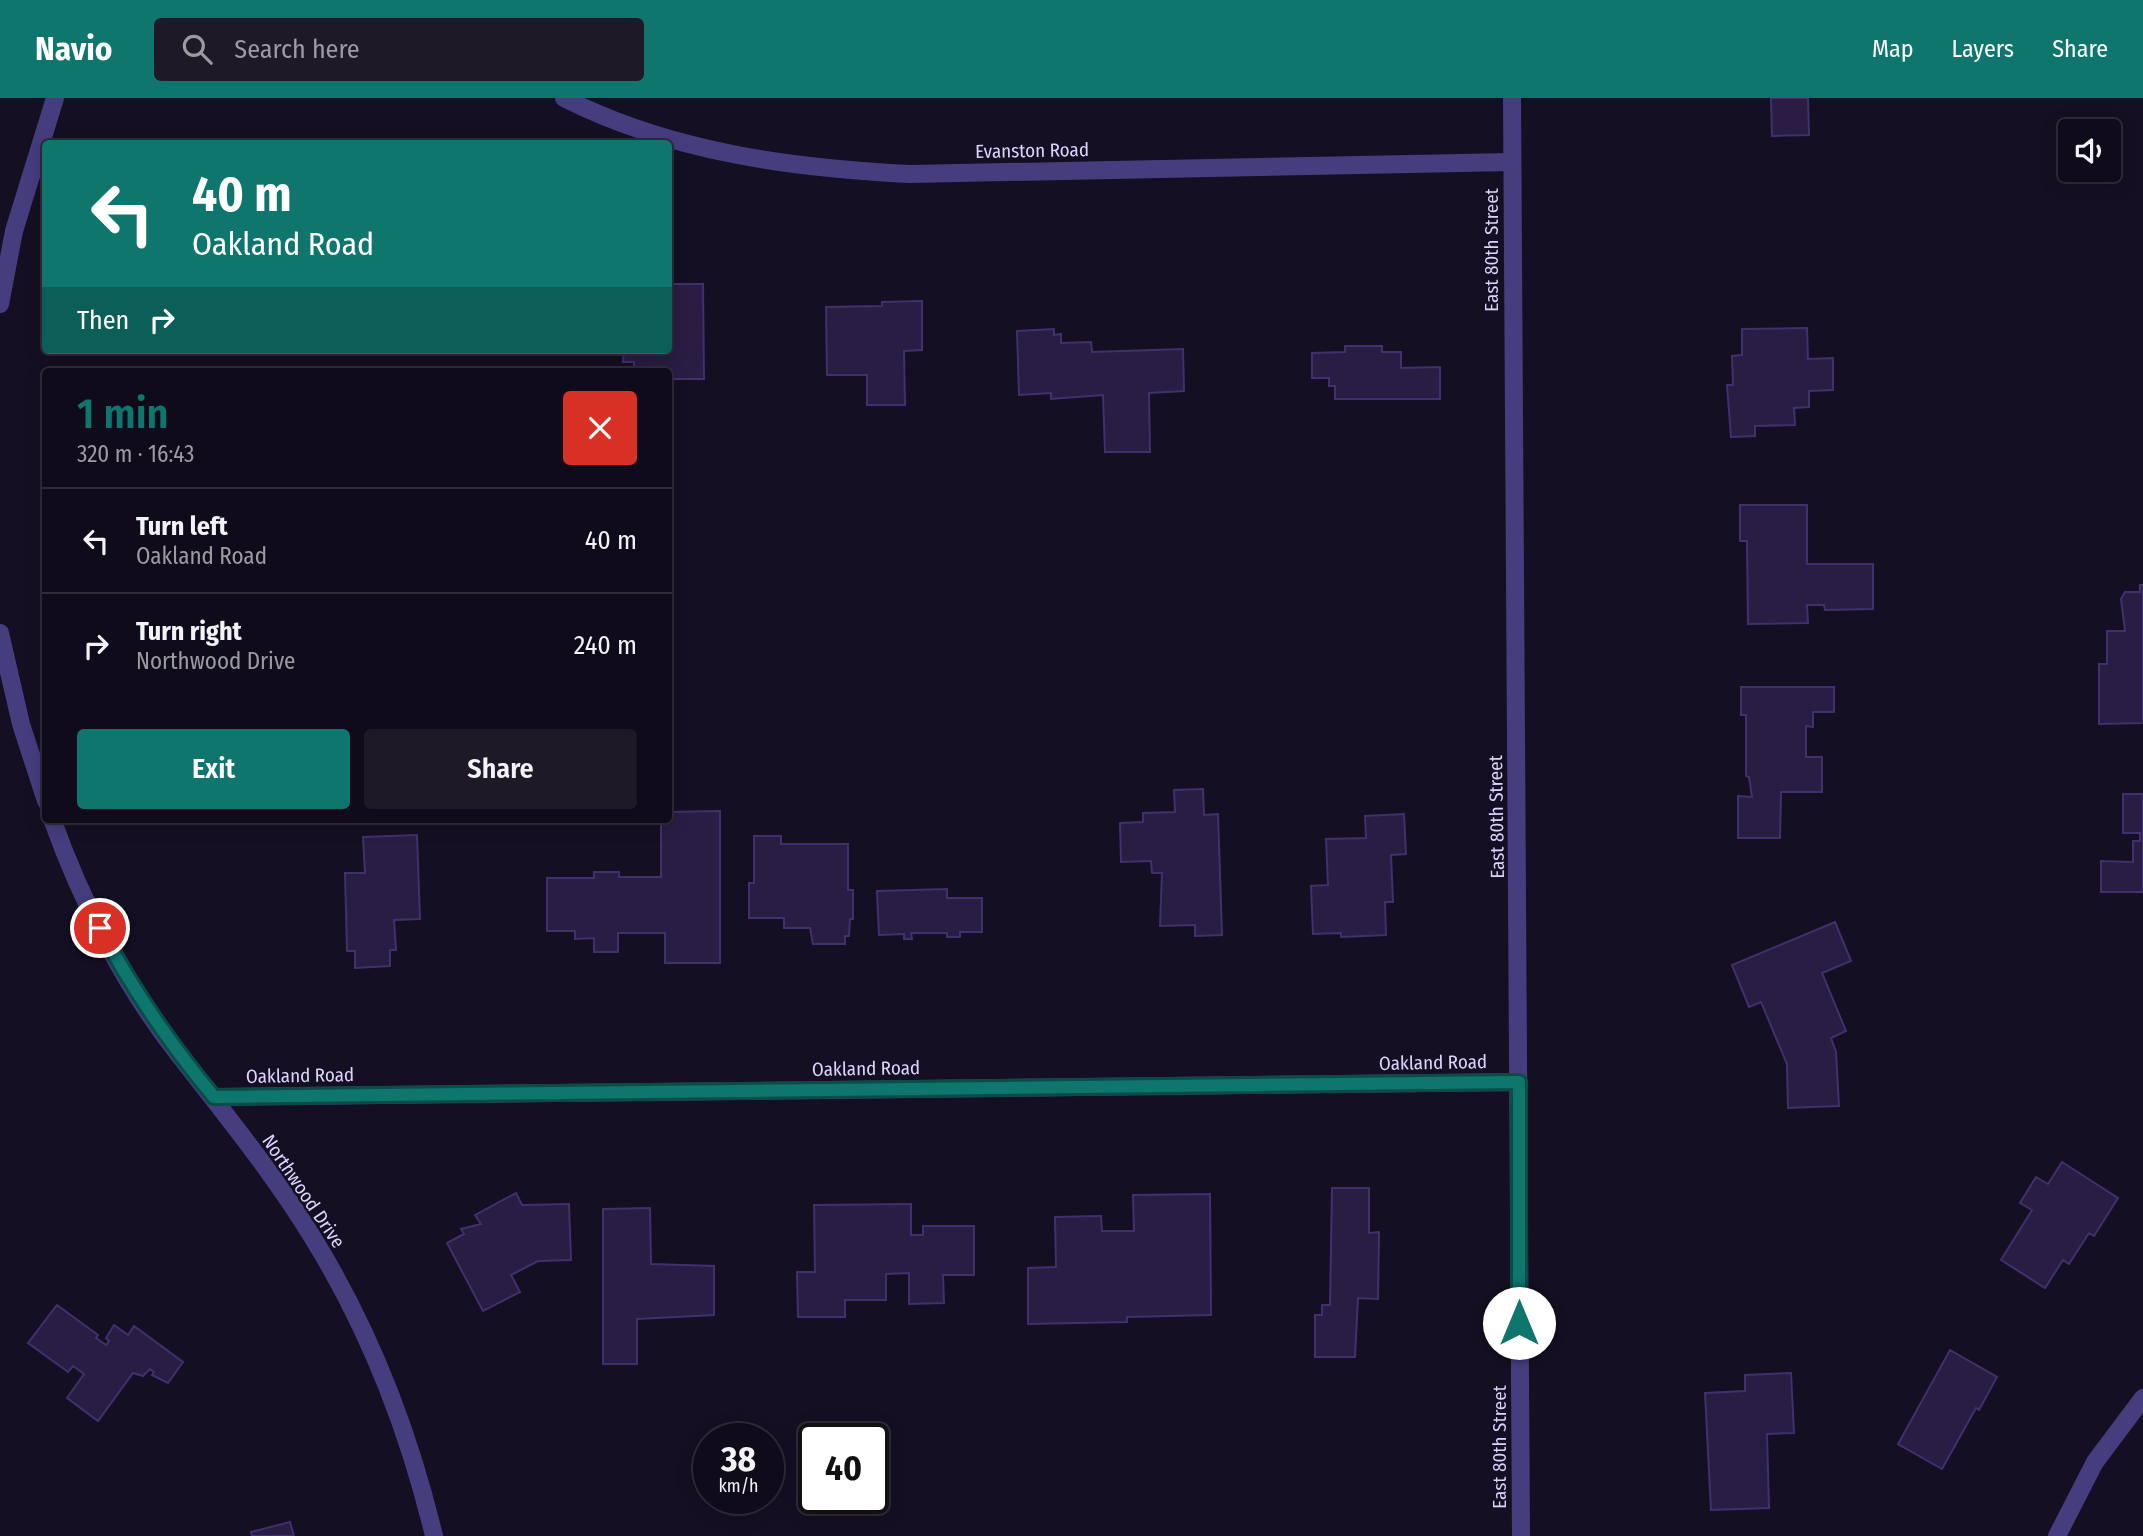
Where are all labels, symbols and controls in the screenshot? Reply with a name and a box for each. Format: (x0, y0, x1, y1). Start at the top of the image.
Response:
search box (154, 18, 644, 81)
text: Navio (35, 29, 112, 69)
icon: search (178, 30, 216, 68)
text: Search here (234, 34, 360, 65)
text: Map (1872, 35, 1914, 63)
text: Layers (1952, 35, 2014, 63)
text: Share (2052, 35, 2108, 63)
map controls (2058, 119, 2121, 182)
button: sound (2058, 119, 2121, 182)
street label: Evanston Road (975, 138, 1089, 163)
text: 40 m (192, 165, 292, 224)
icon: left (77, 168, 168, 259)
street label: East 80th Street (1480, 187, 1503, 312)
text: Oakland Road (192, 225, 374, 263)
icon: right (143, 301, 181, 339)
text: Then (77, 305, 129, 336)
text: 1 min (77, 389, 168, 439)
button: close (563, 391, 637, 465)
text: 320 m · 16:43 (77, 440, 194, 468)
text: Turn left (136, 511, 228, 542)
icon: left (77, 522, 115, 560)
text: 40 m (585, 525, 637, 556)
text: Oakland Road (136, 542, 267, 570)
text: Turn right (136, 616, 242, 647)
icon: right (77, 627, 115, 665)
text: 240 m (574, 630, 637, 661)
text: Northwood Drive (136, 647, 295, 675)
button: Exit (77, 729, 350, 809)
button: Share (364, 729, 637, 809)
street label: East 80th Street (1484, 754, 1509, 879)
pin (70, 898, 130, 958)
icon: arrive (81, 909, 119, 947)
street label: Oakland Road (1379, 1050, 1487, 1075)
street label: Oakland Road (812, 1056, 920, 1081)
street label: Oakland Road (246, 1063, 354, 1088)
street label: Northwood Drive (257, 1130, 350, 1252)
position arrow (1482, 1286, 1556, 1360)
street label: East 80th Street (1488, 1384, 1511, 1509)
speed limit sign: 40 (798, 1423, 889, 1514)
text: 38 (721, 1438, 756, 1480)
text: km/h (718, 1475, 759, 1497)

